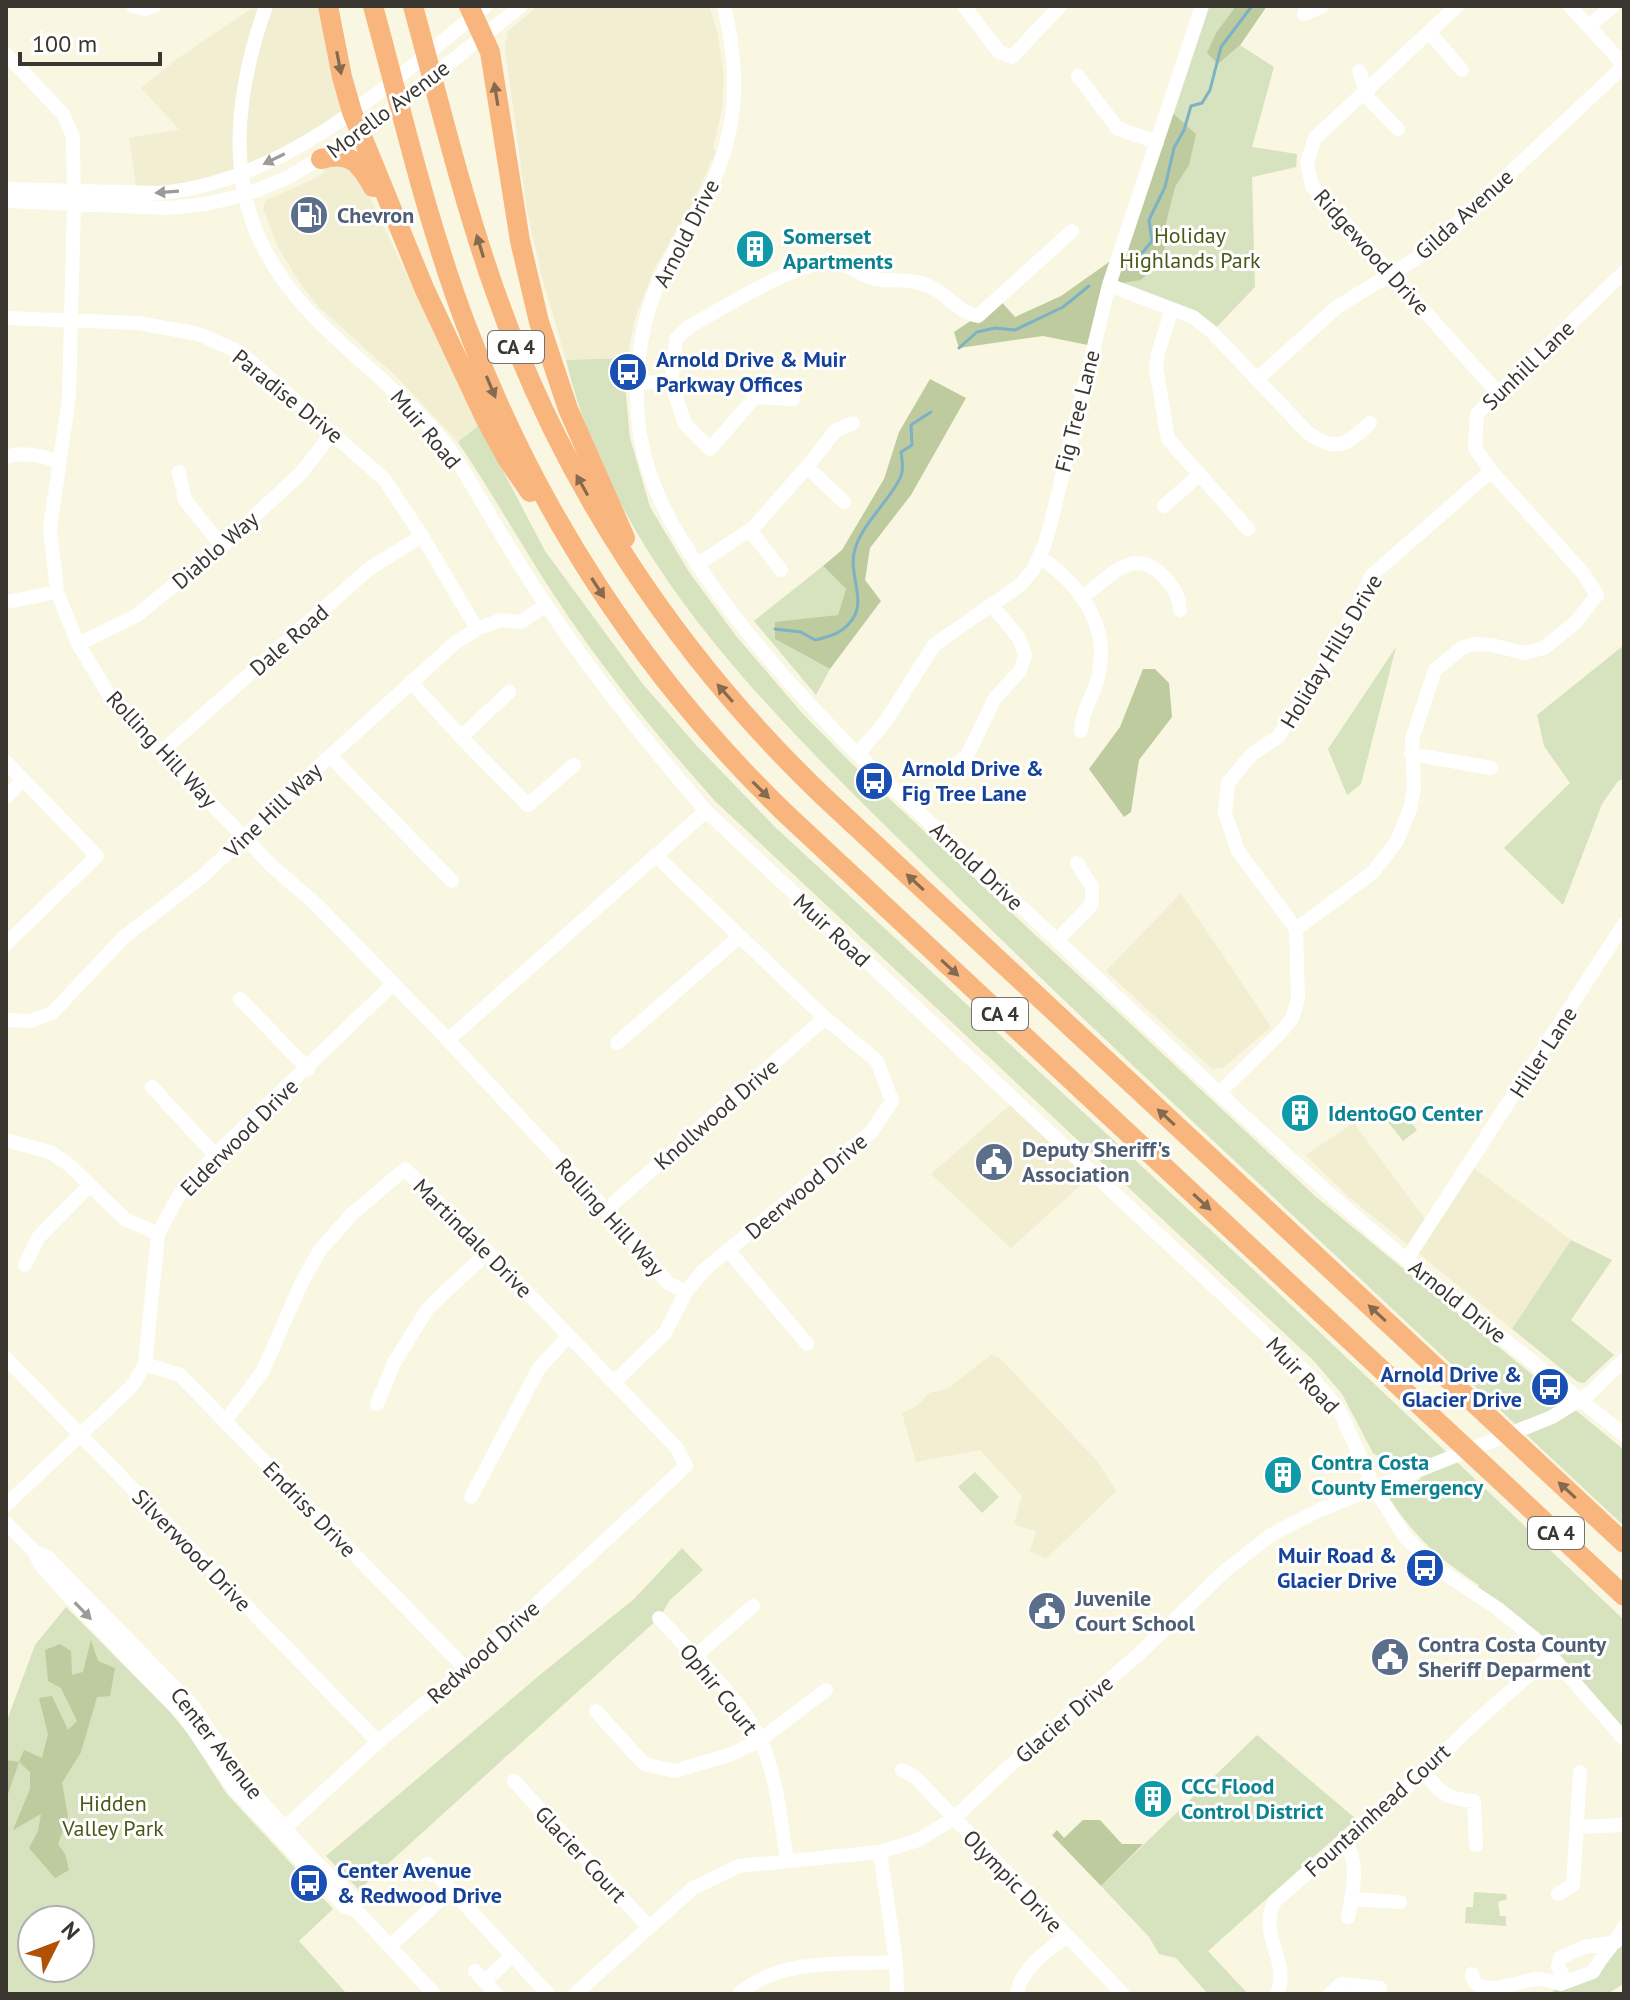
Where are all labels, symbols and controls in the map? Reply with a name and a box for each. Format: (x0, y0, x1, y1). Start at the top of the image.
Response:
scale bar (20, 16, 160, 66)
text: 100 m (32, 28, 97, 59)
one-way arrow (333, 51, 346, 76)
street label: Morello Avenue (321, 54, 455, 164)
one-way arrow (489, 81, 502, 106)
one-way arrow (263, 152, 286, 166)
street label: Gilda Avenue (1409, 163, 1519, 265)
street label: Arnold Drive (647, 174, 725, 292)
street label: Ridgewood Drive (1308, 183, 1436, 321)
one-way arrow (154, 186, 179, 199)
fuel station icon: Chevron (288, 194, 330, 236)
place label: Chevron (337, 201, 414, 229)
park label: Holiday Highlands Park (1119, 221, 1261, 274)
place label: Somerset Apartments (783, 222, 893, 275)
building icon: Somerset Apartments (734, 228, 776, 270)
one-way arrow (473, 234, 486, 258)
street label: Sunhill Lane (1476, 314, 1580, 416)
road number: CA 4 (488, 331, 544, 363)
street label: Paradise Drive (227, 343, 349, 449)
place label: Arnold Drive & Muir Parkway Offices (656, 345, 847, 398)
street label: Fig Tree Lane (1048, 347, 1106, 475)
bus stop icon: Arnold Drive & Muir Parkway Offices (607, 351, 649, 393)
one-way arrow (484, 375, 497, 399)
street label: Muir Road (385, 384, 467, 474)
one-way arrow (575, 474, 589, 496)
street label: Diablo Way (166, 504, 264, 595)
street label: Holiday Hills Drive (1274, 569, 1388, 733)
one-way arrow (591, 577, 606, 598)
street label: Dale Road (244, 598, 334, 682)
one-way arrow (717, 684, 734, 704)
street label: Rolling Hill Way (101, 685, 224, 814)
place label: Arnold Drive & Fig Tree Lane (902, 754, 1044, 807)
street label: Vine Hill Way (218, 756, 328, 864)
bus stop icon: Arnold Drive & Fig Tree Lane (853, 760, 895, 802)
one-way arrow (751, 780, 770, 799)
street label: Arnold Drive (924, 816, 1030, 916)
one-way arrow (905, 873, 924, 891)
street label: Muir Road (788, 887, 876, 973)
one-way arrow (941, 958, 960, 976)
road number: CA 4 (972, 998, 1028, 1030)
street label: Hiller Lane (1503, 1001, 1583, 1103)
street label: Knollwood Drive (648, 1052, 784, 1176)
street label: Elderwood Drive (174, 1072, 304, 1202)
building icon: IdentoGO Center (1279, 1092, 1321, 1134)
place label: IdentoGO Center (1328, 1099, 1483, 1127)
one-way arrow (1157, 1108, 1176, 1126)
street label: Deerwood Drive (739, 1127, 873, 1245)
place label: Deputy Sheriff's Association (1022, 1135, 1170, 1188)
public building icon: Deputy Sheriff's Association (973, 1141, 1015, 1183)
street label: Rolling Hill Way (549, 1152, 671, 1283)
street label: Martindale Drive (407, 1172, 539, 1304)
one-way arrow (1192, 1193, 1211, 1211)
street label: Arnold Drive (1403, 1253, 1513, 1349)
one-way arrow (1368, 1304, 1387, 1323)
street label: Muir Road (1260, 1331, 1346, 1419)
place label: Arnold Drive & Glacier Drive (1380, 1360, 1522, 1413)
bus stop icon: Arnold Drive & Glacier Drive (1529, 1366, 1571, 1408)
place label: Contra Costa County Emergency (1311, 1448, 1484, 1501)
building icon: Contra Costa County Emergency (1262, 1454, 1304, 1496)
street label: Endriss Drive (257, 1455, 363, 1563)
one-way arrow (1558, 1482, 1577, 1500)
street label: Silverwood Drive (127, 1483, 257, 1617)
road number: CA 4 (1528, 1517, 1584, 1549)
place label: Muir Road & Glacier Drive (1277, 1541, 1397, 1594)
bus stop icon: Muir Road & Glacier Drive (1404, 1547, 1446, 1589)
place label: Juvenile Court School (1074, 1584, 1196, 1637)
public building icon: Juvenile Court School (1026, 1590, 1068, 1632)
street label: Redwood Drive (421, 1594, 545, 1710)
one-way arrow (73, 1601, 92, 1620)
place label: Contra Costa County Sheriff Deparment (1418, 1630, 1607, 1683)
public building icon: Contra Costa County Sheriff Deparment (1369, 1636, 1411, 1678)
street label: Ophir Court (674, 1638, 765, 1741)
street label: Glacier Drive (1009, 1669, 1119, 1769)
street label: Center Avenue (164, 1681, 270, 1805)
street label: Fountainhead Court (1298, 1737, 1456, 1883)
place label: CCC Flood Control District (1181, 1772, 1324, 1825)
building icon: CCC Flood Control District (1132, 1778, 1174, 1820)
park label: Hidden Valley Park (61, 1789, 164, 1842)
street label: Glacier Court (529, 1800, 633, 1909)
street label: Olympic Drive (957, 1824, 1069, 1938)
place label: Center Avenue & Redwood Drive (337, 1856, 502, 1909)
bus stop icon: Center Avenue & Redwood Drive (288, 1862, 330, 1904)
north arrow (16, 1904, 96, 1984)
text: N (56, 1916, 86, 1945)

